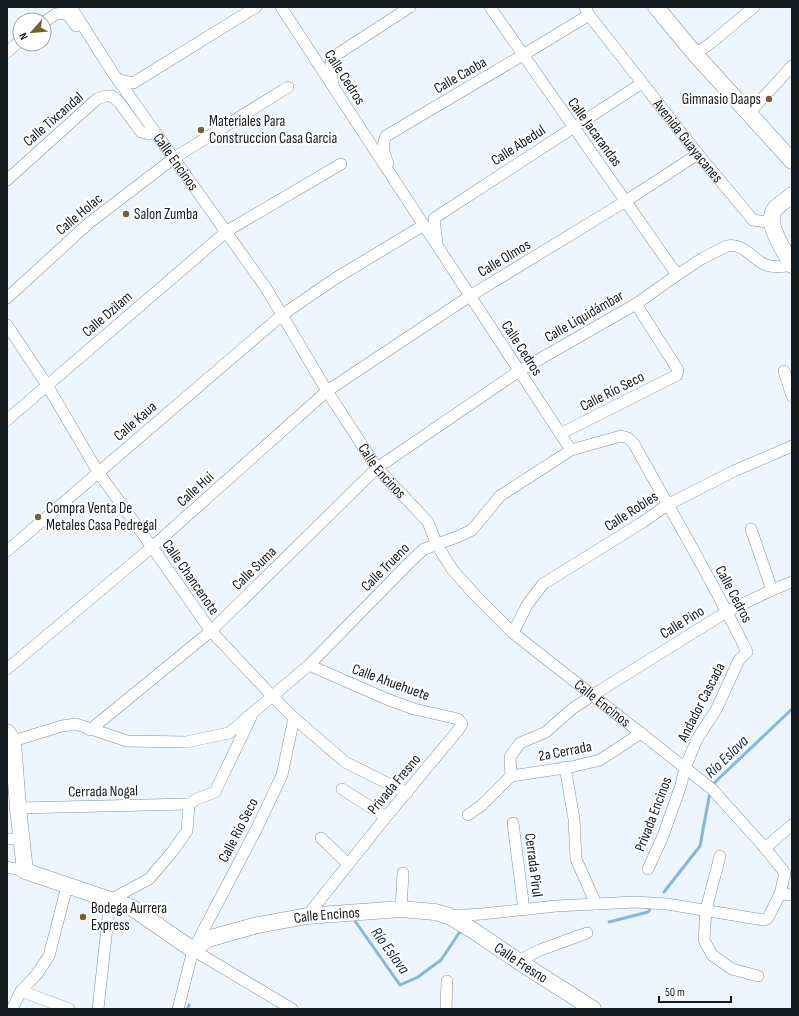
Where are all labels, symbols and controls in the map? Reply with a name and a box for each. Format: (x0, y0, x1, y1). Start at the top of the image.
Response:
north arrow (12, 12, 52, 52)
text: N (16, 31, 31, 42)
street label: Calle Cedros (320, 46, 369, 108)
street label: Calle Caoba (430, 53, 490, 98)
street label: Calle Tixcandal (19, 88, 87, 151)
place label: Gimnasio Daaps (682, 90, 761, 109)
street label: Calle Jacarandas (563, 94, 626, 171)
marker: Gimnasio Daaps (764, 94, 774, 104)
street label: Avenida Guayacanes (648, 95, 727, 187)
place label: Materiales Para Construccion Casa Garcia (209, 112, 337, 148)
street label: Calle Abedul (488, 121, 549, 170)
marker: Materiales Para Construccion Casa Garcia (196, 125, 206, 135)
street label: Calle Encinos (149, 129, 203, 194)
street label: Calle Holac (52, 189, 107, 239)
place label: Salon Zumba (134, 205, 198, 224)
marker: Salon Zumba (121, 209, 131, 219)
street label: Calle Olmos (474, 235, 534, 282)
street label: Calle Liquidámbar (541, 286, 628, 347)
street label: Calle Dzilam (78, 287, 136, 341)
street label: Calle Cedros (497, 317, 546, 379)
street label: Calle Río Seco (577, 367, 648, 416)
street label: Calle Kaua (110, 397, 161, 445)
street label: Calle Encinos (353, 440, 410, 503)
street label: Calle Hui (173, 468, 218, 511)
street label: Calle Robles (601, 487, 662, 536)
place label: Compra Venta De Metales Casa Pedregal (46, 499, 157, 535)
marker: Compra Venta De Metales Casa Pedregal (33, 512, 43, 522)
street label: Calle Chancenote (158, 536, 224, 619)
street label: Calle Trueno (357, 539, 414, 596)
street label: Calle Suma (228, 542, 281, 594)
street label: Calle Cedros (711, 562, 756, 626)
street label: Calle Pino (657, 602, 708, 643)
street label: Andador Cascada (673, 659, 730, 746)
street label: Calle Ahuehuete (349, 660, 432, 705)
street label: Calle Encinos (570, 676, 634, 731)
water label: Río Eslava (701, 731, 753, 782)
street label: 2a Cerrada (537, 737, 593, 766)
street label: Privada Fresno (364, 750, 425, 818)
street label: Privada Encinos (631, 774, 676, 854)
street label: Cerrada Nogal (68, 781, 138, 802)
street label: Calle Río Seco (214, 795, 263, 866)
street label: Cerrada Pirul (520, 832, 547, 898)
place label: Bodega Aurrera Express (91, 899, 167, 935)
street label: Calle Encinos (292, 903, 361, 928)
marker: Bodega Aurrera Express (78, 912, 88, 922)
water label: Río Eslava (367, 924, 413, 978)
street label: Calle Fresno (490, 938, 551, 988)
scale bar (659, 978, 731, 1004)
text: 50 m (665, 985, 685, 1000)

